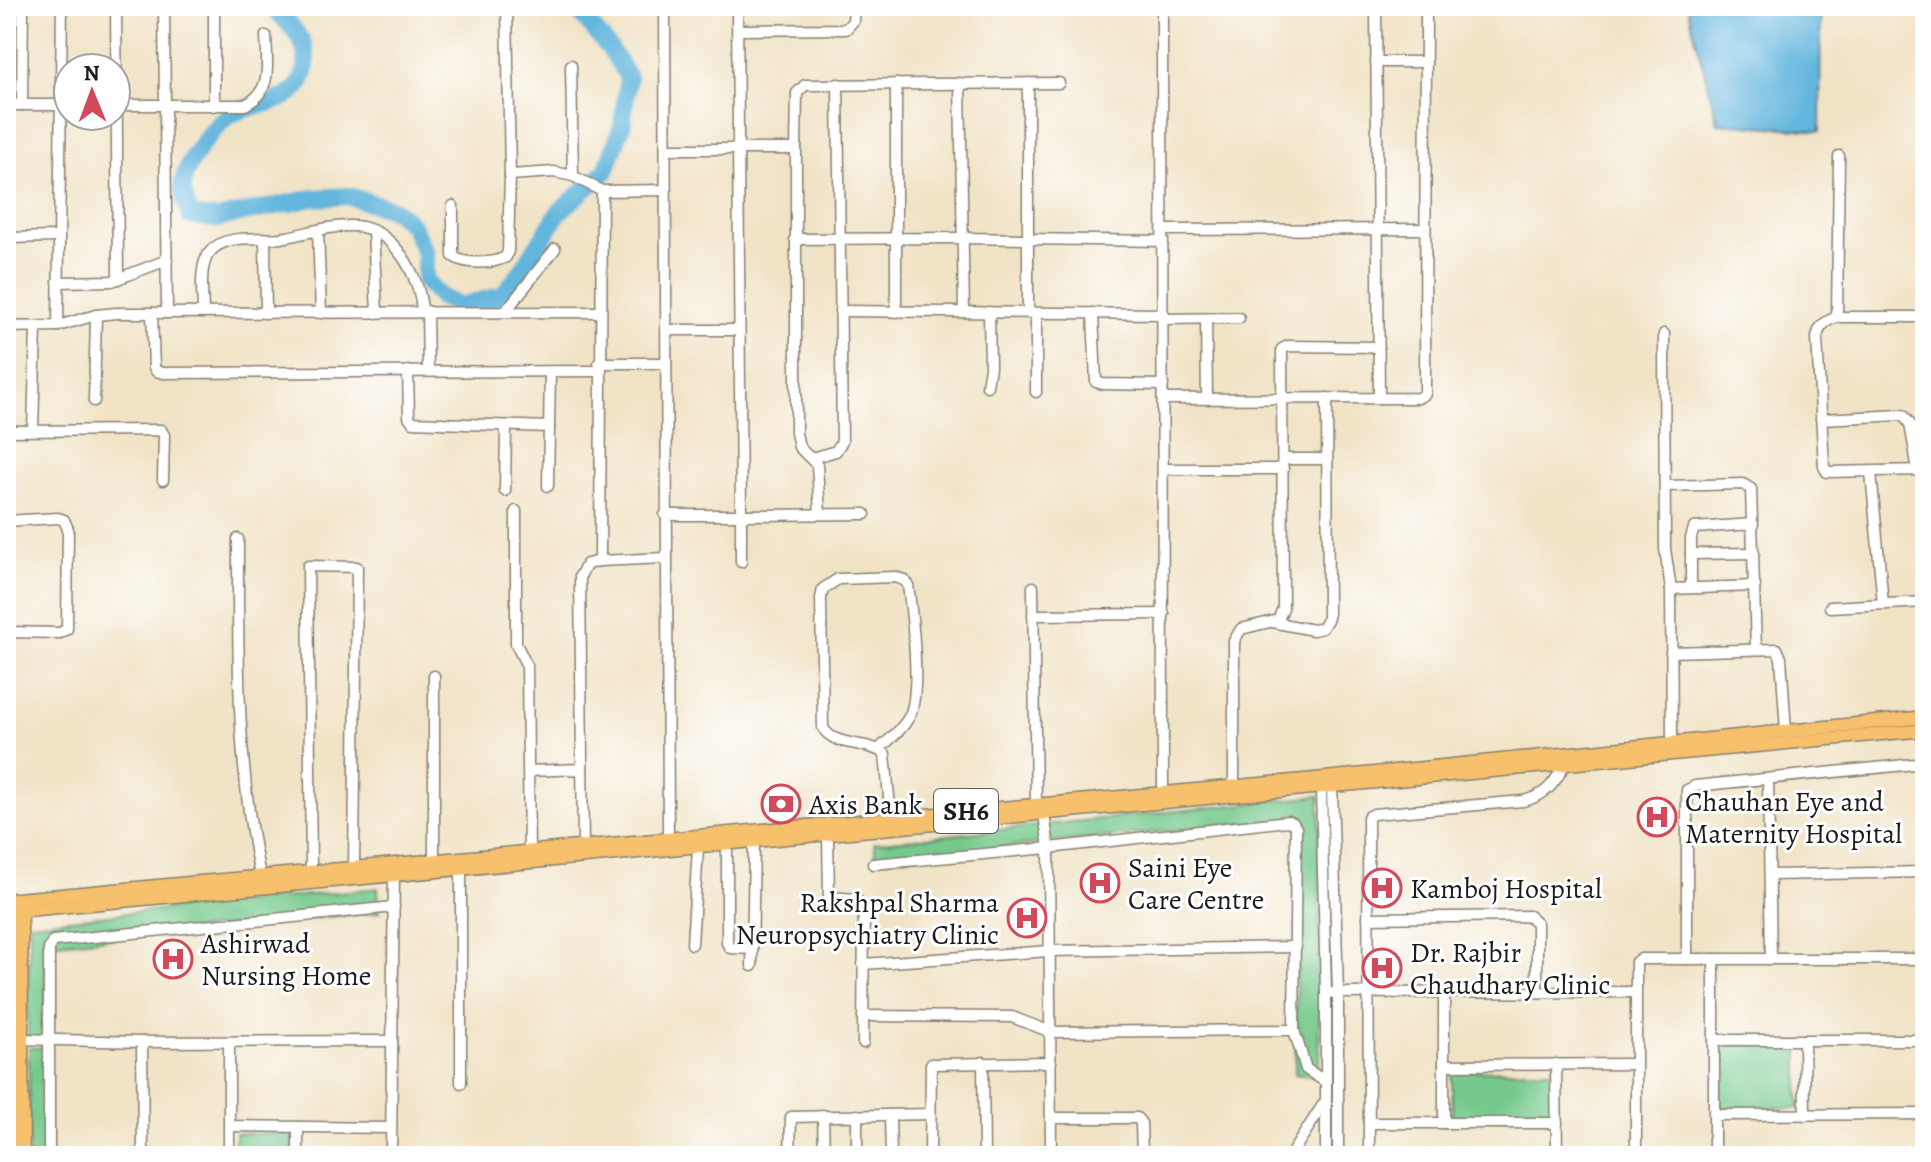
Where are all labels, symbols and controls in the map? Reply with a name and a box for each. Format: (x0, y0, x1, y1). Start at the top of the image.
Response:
north arrow (52, 52, 132, 132)
text: N (83, 58, 100, 88)
bank icon: Axis Bank (760, 783, 802, 825)
place label: Chauhan Eye and Maternity Hospital (1685, 783, 1902, 853)
place label: Axis Bank (808, 786, 922, 824)
road number: SH6 (934, 789, 998, 833)
hospital icon: Chauhan Eye and Maternity Hospital (1636, 796, 1678, 838)
place label: Saini Eye Care Centre (1128, 849, 1264, 919)
hospital icon: Saini Eye Care Centre (1079, 862, 1121, 904)
hospital icon: Kamboj Hospital (1361, 867, 1403, 909)
place label: Kamboj Hospital (1410, 870, 1602, 908)
place label: Rakshpal Sharma Neuropsychiatry Clinic (736, 884, 999, 954)
hospital icon: Rakshpal Sharma Neuropsychiatry Clinic (1006, 897, 1048, 939)
place label: Ashirwad Nursing Home (200, 925, 371, 995)
place label: Dr. Rajbir Chaudhary Clinic (1410, 934, 1610, 1004)
hospital icon: Ashirwad Nursing Home (152, 938, 194, 980)
hospital icon: Dr. Rajbir Chaudhary Clinic (1361, 947, 1403, 989)

